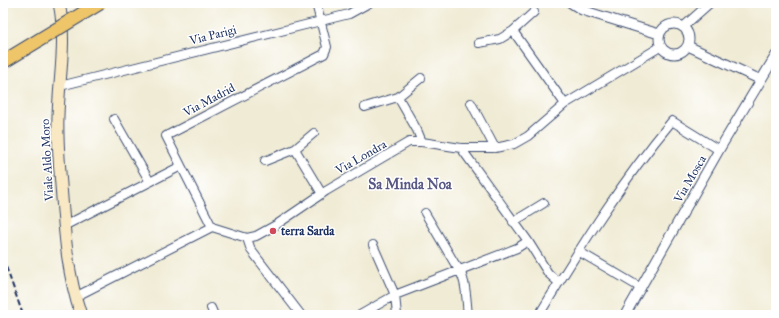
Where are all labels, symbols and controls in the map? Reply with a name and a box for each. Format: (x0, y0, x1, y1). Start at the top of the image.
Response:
street label: Via Parigi (187, 22, 239, 49)
street label: Via Madrid (180, 81, 237, 120)
street label: Viale Aldo Moro (38, 118, 56, 203)
street label: Via Londra (332, 136, 390, 178)
street label: Via Mosca (670, 152, 710, 206)
district label: Sa Minda Noa (368, 176, 453, 193)
place label: terra Sarda (280, 224, 335, 238)
marker: terra Sarda (268, 226, 278, 236)

